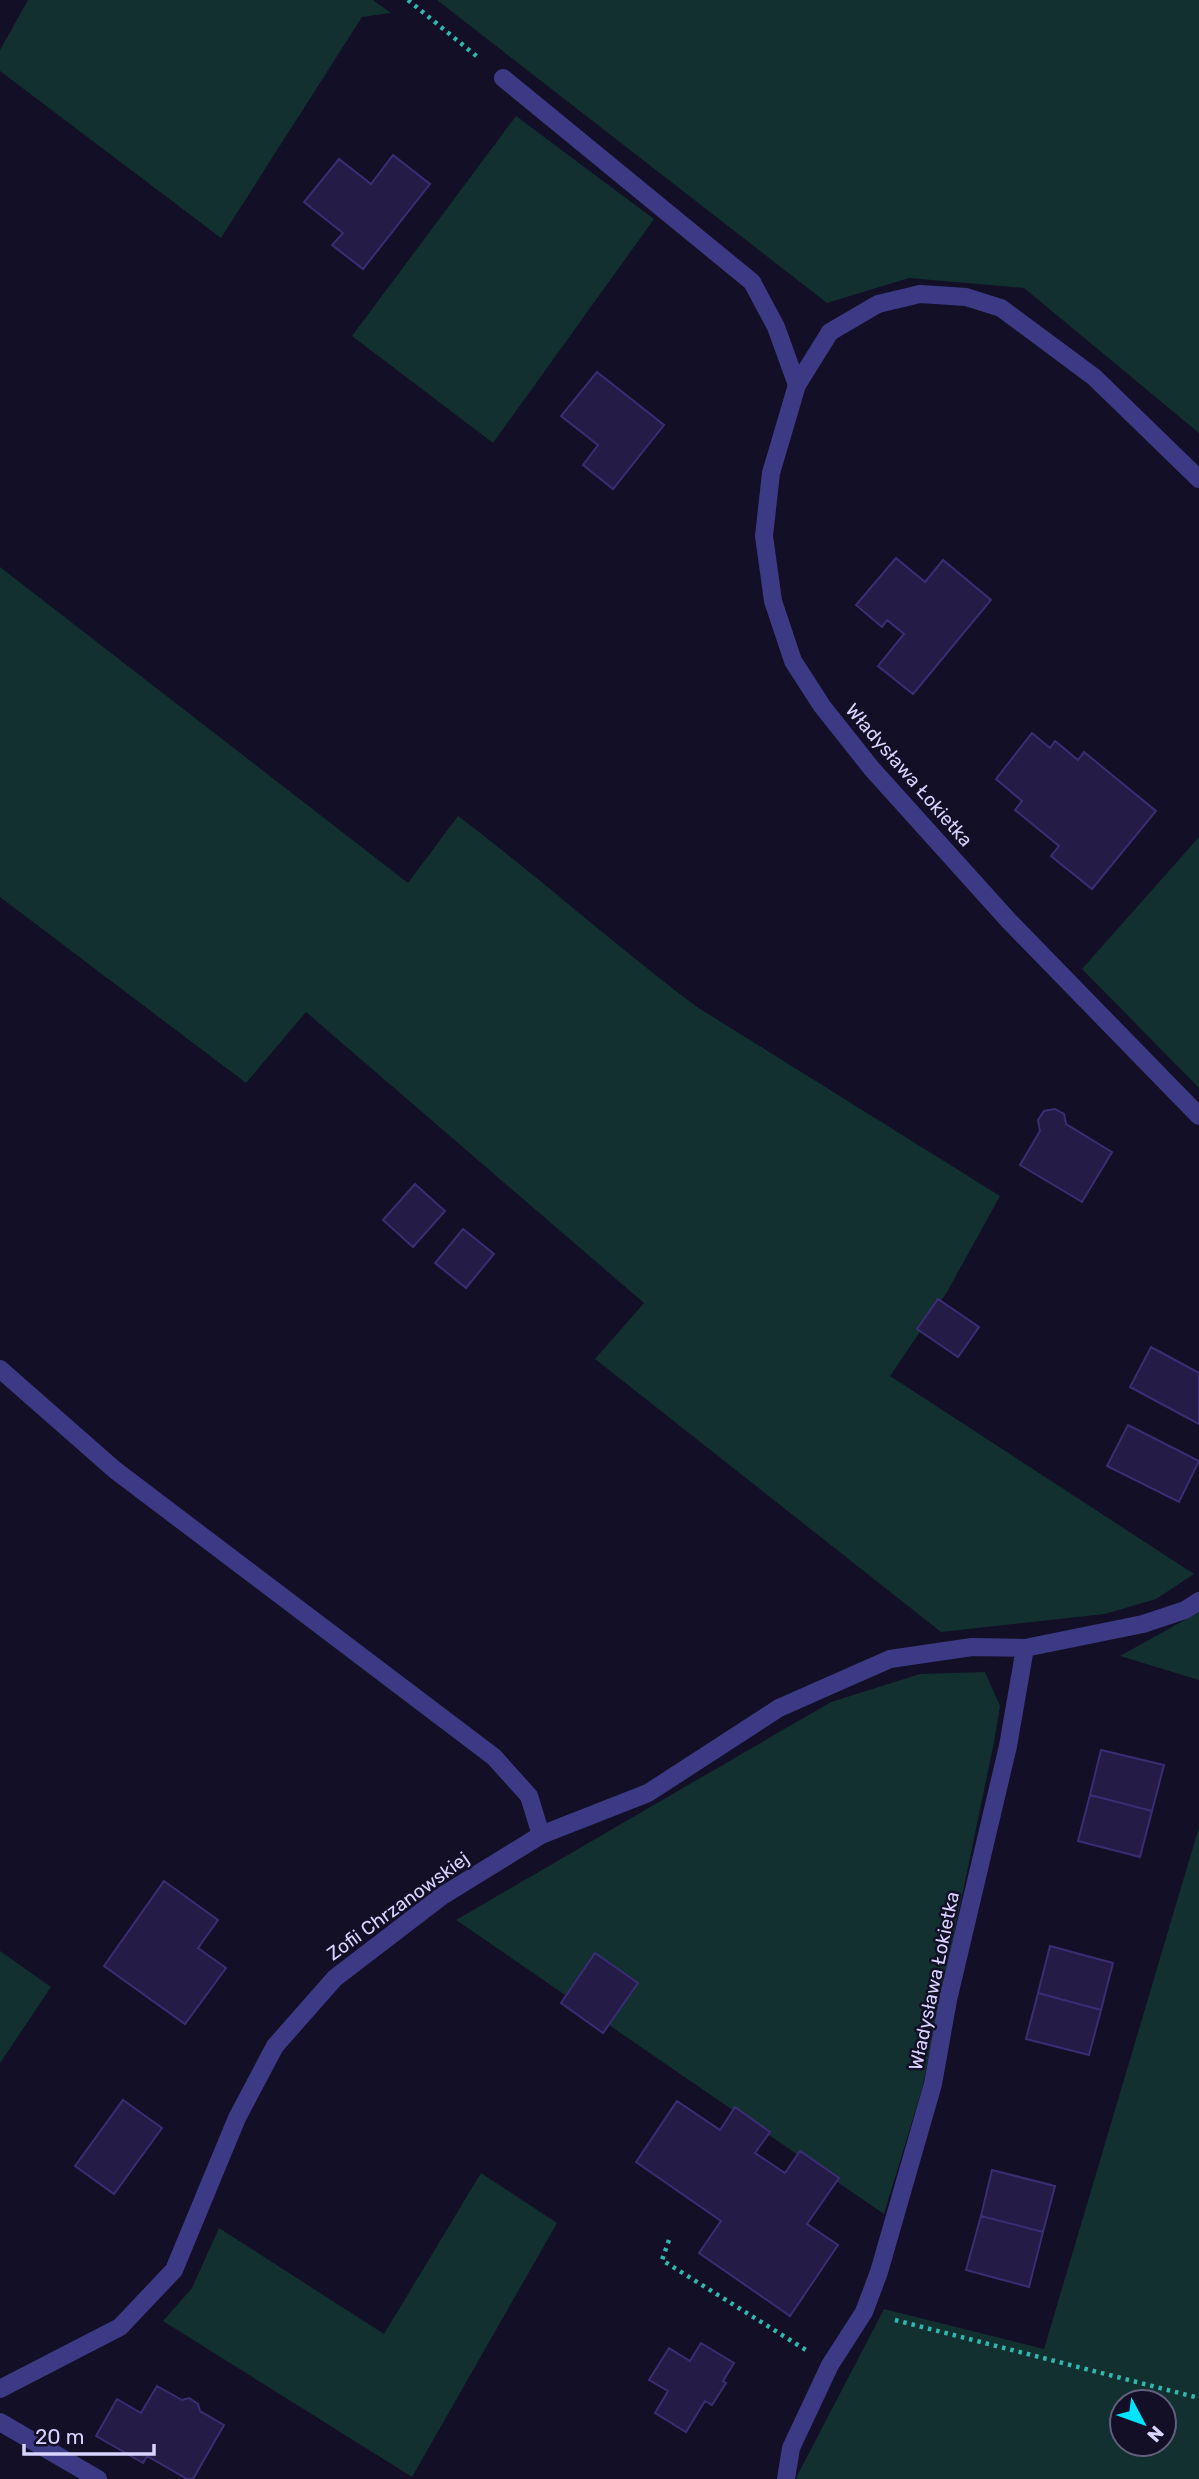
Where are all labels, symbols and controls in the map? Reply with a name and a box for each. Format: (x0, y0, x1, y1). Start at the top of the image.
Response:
street label: Władysława Łokietka (841, 699, 977, 851)
street label: Zofii Chrzanowskiej (323, 1847, 473, 1965)
street label: Władysława Łokietka (904, 1890, 964, 2072)
north arrow (1108, 2388, 1178, 2458)
scale bar (24, 2412, 154, 2456)
text: N (1142, 2421, 1169, 2447)
text: 20 m (35, 2424, 84, 2449)

